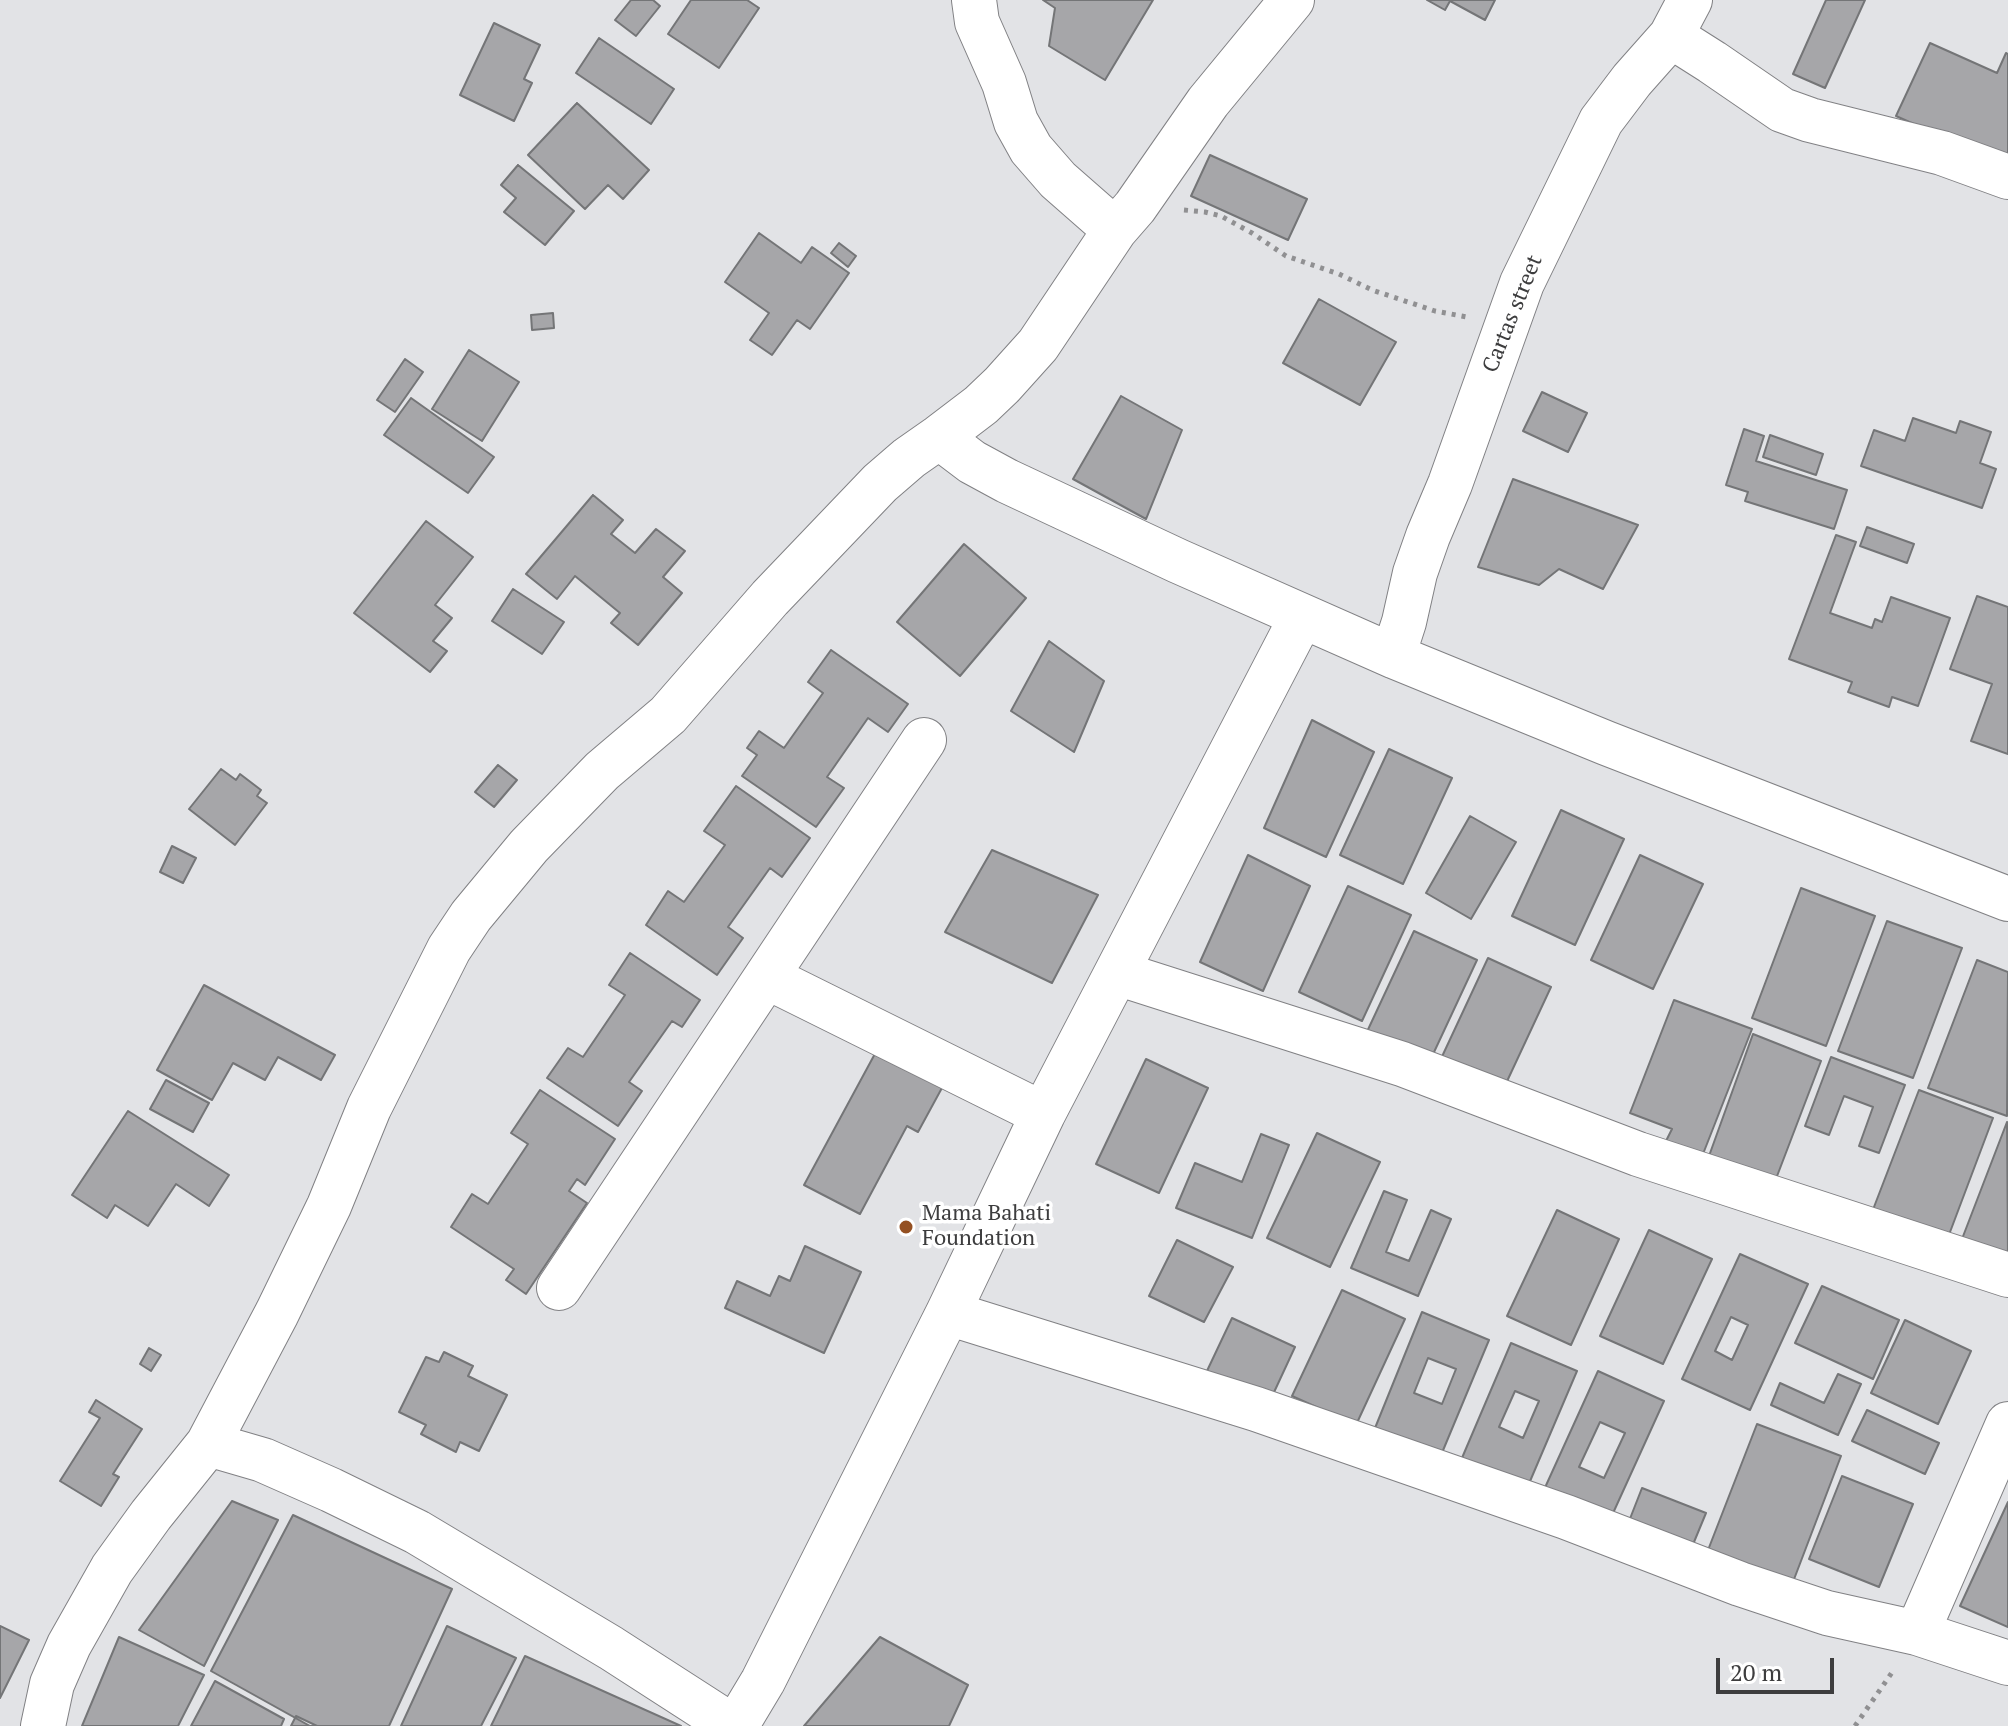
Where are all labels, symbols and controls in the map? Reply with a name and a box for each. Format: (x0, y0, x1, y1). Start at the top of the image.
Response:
street label: Cartas street (1477, 251, 1549, 377)
place label: Mama Bahati Foundation (922, 1201, 1051, 1252)
marker: Mama Bahati Foundation (897, 1218, 915, 1236)
scale bar (1720, 1642, 1838, 1692)
text: 20 m (1730, 1656, 1782, 1688)

